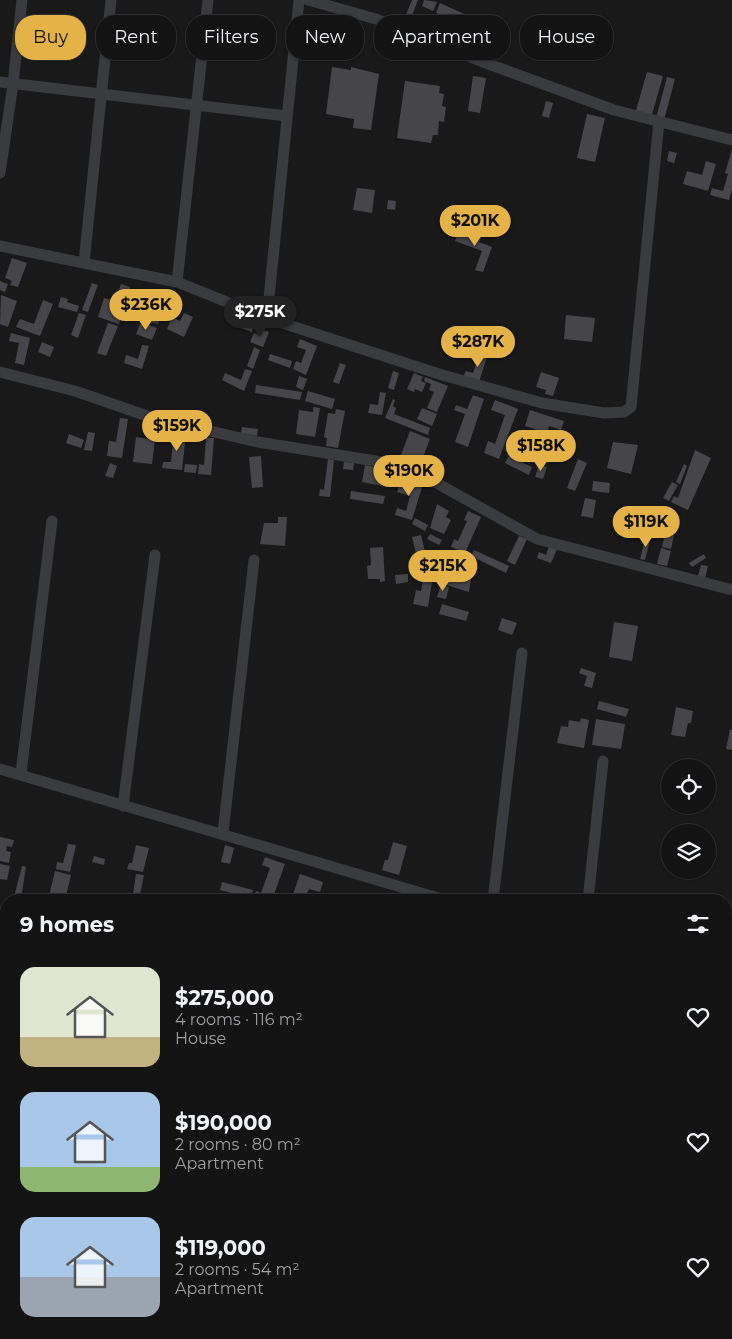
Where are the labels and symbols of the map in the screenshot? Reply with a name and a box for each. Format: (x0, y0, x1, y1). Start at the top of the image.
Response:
pin: $201K (440, 204, 510, 247)
pin: $236K (111, 288, 181, 331)
pin: $275K (225, 296, 295, 338)
pin: $287K (443, 326, 513, 368)
pin: $159K (142, 410, 212, 452)
pin: $158K (506, 430, 576, 472)
pin: $190K (374, 454, 444, 497)
pin: $119K (611, 506, 681, 548)
pin: $215K (408, 550, 478, 592)

